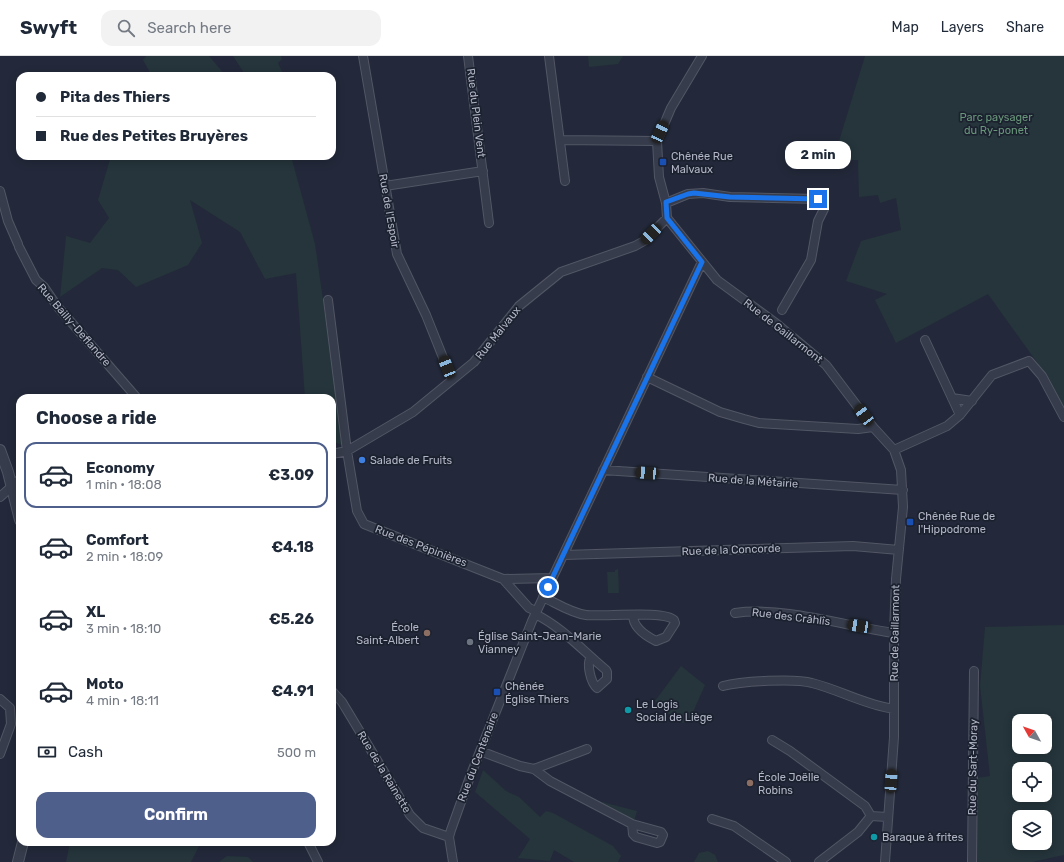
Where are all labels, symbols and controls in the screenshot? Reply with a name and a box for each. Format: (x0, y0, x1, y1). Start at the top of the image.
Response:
search box (101, 10, 381, 46)
text: Swyft (20, 16, 77, 39)
icon: search (115, 17, 137, 39)
text: Search here (147, 19, 231, 37)
text: Map (892, 19, 919, 36)
text: Layers (941, 19, 984, 36)
text: Share (1006, 19, 1044, 36)
street label: Rue du Plein Vent (464, 68, 488, 159)
text: Pita des Thiers (60, 88, 170, 106)
park label: Parc paysager du Ry-ponet (960, 111, 1033, 137)
car (649, 119, 671, 145)
text: Rue des Petites Bruyères (60, 127, 248, 145)
callout: 2 min (785, 141, 851, 169)
text: 2 min (800, 147, 836, 162)
place label: Chênée Rue Malvaux (671, 150, 733, 176)
marker: Chênée Rue Malvaux (658, 157, 668, 167)
street label: Rue de l'Espoir (376, 173, 402, 250)
route end (809, 190, 827, 208)
car (638, 221, 664, 247)
street label: Rue Bailly-Deflandre (35, 281, 113, 369)
street label: Rue de Gaillarmont (741, 296, 826, 366)
street label: Rue Malvaux (473, 304, 523, 362)
car (437, 354, 457, 380)
car (852, 402, 876, 428)
text: Choose a ride (36, 407, 157, 429)
place label: Salade de Fruits (370, 454, 452, 467)
marker: Salade de Fruits (357, 455, 367, 465)
icon: car (38, 457, 74, 493)
text: Economy (86, 459, 155, 477)
text: €3.09 (268, 466, 314, 484)
car (635, 466, 659, 480)
street label: Rue de la Métairie (707, 471, 799, 491)
text: 1 min · 18:08 (86, 477, 162, 492)
place label: Chênée Rue de l'Hippodrome (918, 510, 995, 536)
marker: Chênée Rue de l'Hippodrome (905, 517, 915, 527)
street label: Rue des Pépinières (373, 522, 469, 570)
icon: car (38, 529, 74, 565)
text: Comfort (86, 531, 149, 549)
text: €4.18 (271, 538, 314, 556)
street label: Rue de la Concorde (681, 542, 781, 558)
text: 2 min · 18:09 (86, 549, 163, 564)
route start (539, 578, 557, 596)
street label: Rue de Gaillarmont (888, 584, 902, 682)
icon: car (38, 601, 74, 637)
text: XL (86, 603, 105, 621)
street label: Rue des Crâhlîs (751, 606, 831, 628)
text: €5.26 (269, 610, 314, 628)
car (846, 618, 872, 634)
text: 3 min · 18:10 (86, 621, 161, 636)
place label: École Saint-Albert (356, 621, 420, 647)
marker: École Saint-Albert (422, 628, 432, 638)
place label: Église Saint-Jean-Marie Vianney (478, 630, 601, 656)
marker: Église Saint-Jean-Marie Vianney (465, 637, 475, 647)
icon: car (38, 673, 74, 709)
text: Moto (86, 675, 124, 693)
place label: Chênée Église Thiers (505, 680, 570, 706)
text: €4.91 (271, 682, 314, 700)
marker: Chênée Église Thiers (492, 687, 502, 697)
text: 4 min · 18:11 (86, 693, 159, 708)
place label: Le Logis Social de Liège (636, 698, 712, 724)
marker: Le Logis Social de Liège (623, 705, 633, 715)
street label: Rue du Centenaire (455, 710, 501, 804)
north arrow (1012, 714, 1052, 754)
map controls (1012, 714, 1052, 850)
street label: Rue du Sart-Moray (966, 719, 980, 815)
street label: Rue de la Rainette (354, 729, 414, 815)
icon: cash (36, 741, 58, 763)
text: Cash (68, 743, 103, 761)
text: 500 m (277, 745, 316, 760)
button: locate (1012, 762, 1052, 802)
car (884, 769, 898, 793)
place label: École Joëlle Robins (758, 771, 819, 797)
marker: École Joëlle Robins (745, 778, 755, 788)
button: Confirm (36, 792, 316, 838)
button: layers (1012, 810, 1052, 850)
place label: Baraque à frites (882, 831, 964, 844)
marker: Baraque à frites (869, 832, 879, 842)

